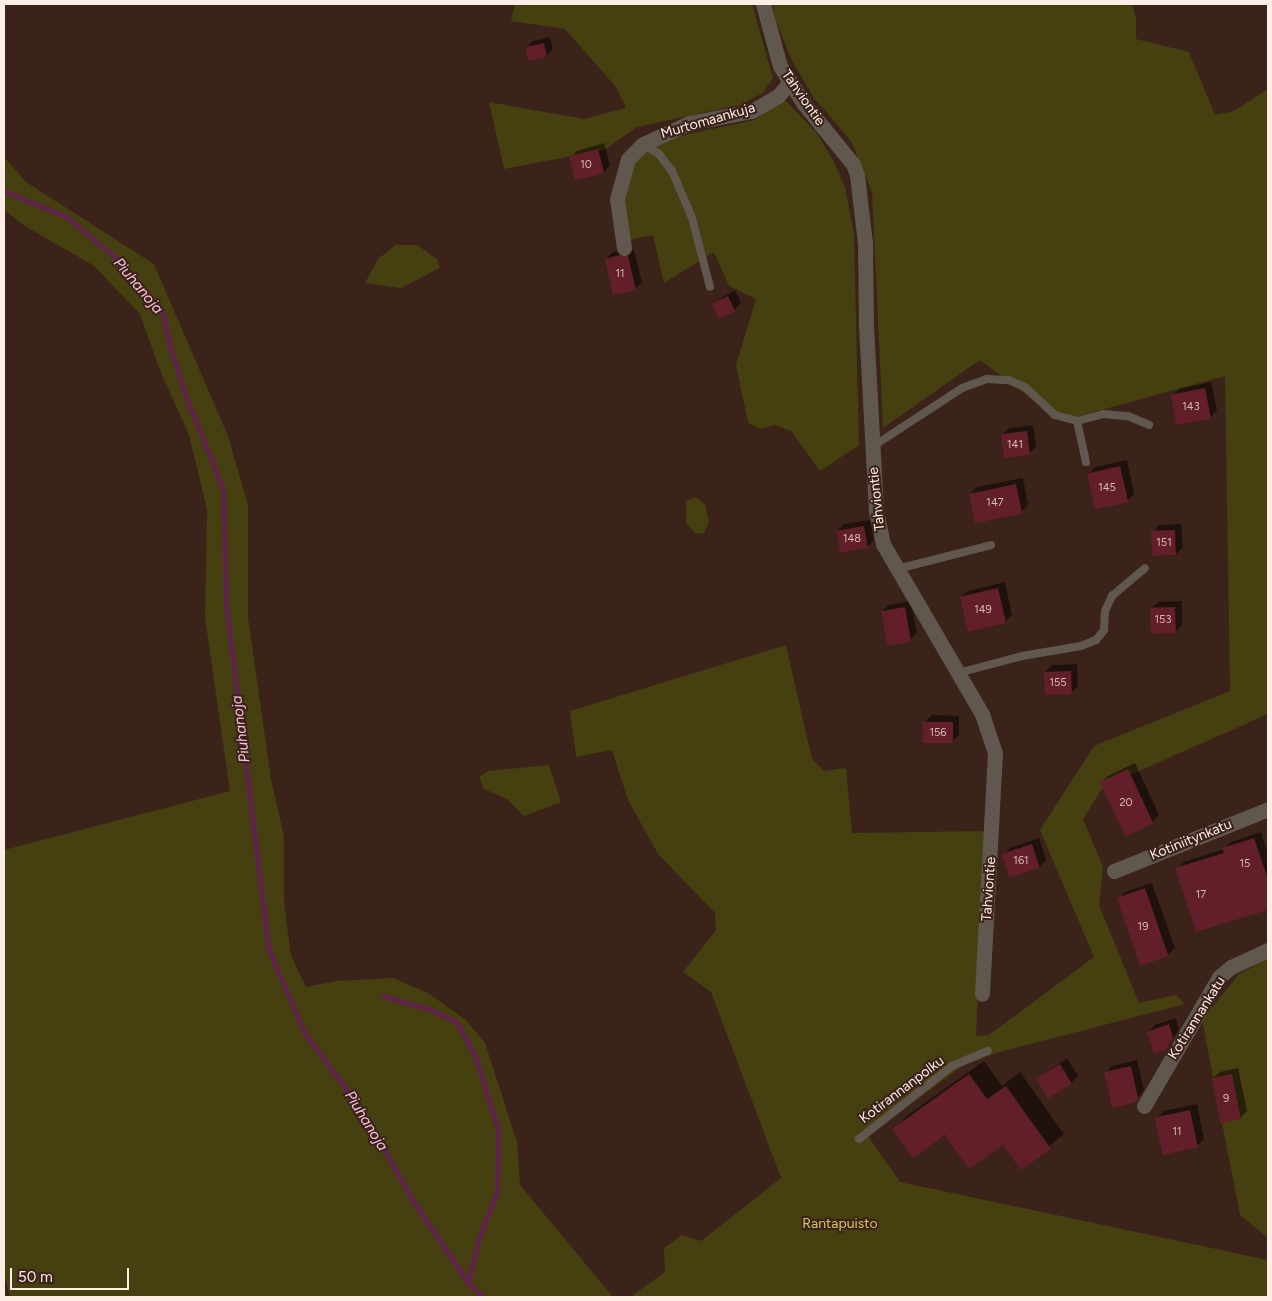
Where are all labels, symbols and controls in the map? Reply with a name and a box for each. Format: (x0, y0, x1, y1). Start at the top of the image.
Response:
street label: Tahviontie (778, 67, 828, 129)
street label: Murtomaankuja (659, 100, 757, 142)
house number: 10 (580, 158, 592, 172)
water label: Piuhanoja (109, 254, 167, 318)
house number: 11 (615, 267, 625, 281)
house number: 143 (1182, 400, 1200, 414)
house number: 141 (1007, 438, 1023, 452)
street label: Tahviontie (865, 466, 889, 532)
house number: 145 (1098, 481, 1116, 495)
house number: 147 (986, 496, 1004, 510)
house number: 148 (843, 532, 861, 546)
house number: 151 (1156, 536, 1172, 550)
house number: 149 (974, 603, 992, 617)
house number: 153 (1155, 613, 1171, 627)
house number: 155 (1049, 676, 1067, 690)
water label: Piuhanoja (228, 694, 254, 764)
house number: 156 (929, 726, 947, 740)
house number: 20 (1119, 796, 1133, 810)
street label: Kotiniitynkatu (1148, 816, 1234, 864)
house number: 161 (1013, 854, 1029, 868)
street label: Tahviontie (978, 856, 1000, 922)
house number: 15 (1240, 857, 1250, 871)
house number: 17 (1196, 888, 1206, 902)
house number: 19 (1138, 920, 1148, 934)
street label: Kotirannankatu (1165, 974, 1229, 1062)
street label: Kotirannanpolku (856, 1053, 948, 1127)
water label: Piuhanoja (340, 1088, 392, 1154)
house number: 9 (1223, 1092, 1229, 1106)
house number: 11 (1172, 1125, 1182, 1139)
park label: Rantapuisto (802, 1216, 878, 1232)
scale bar (12, 1258, 131, 1290)
text: 50 m (18, 1268, 53, 1286)

